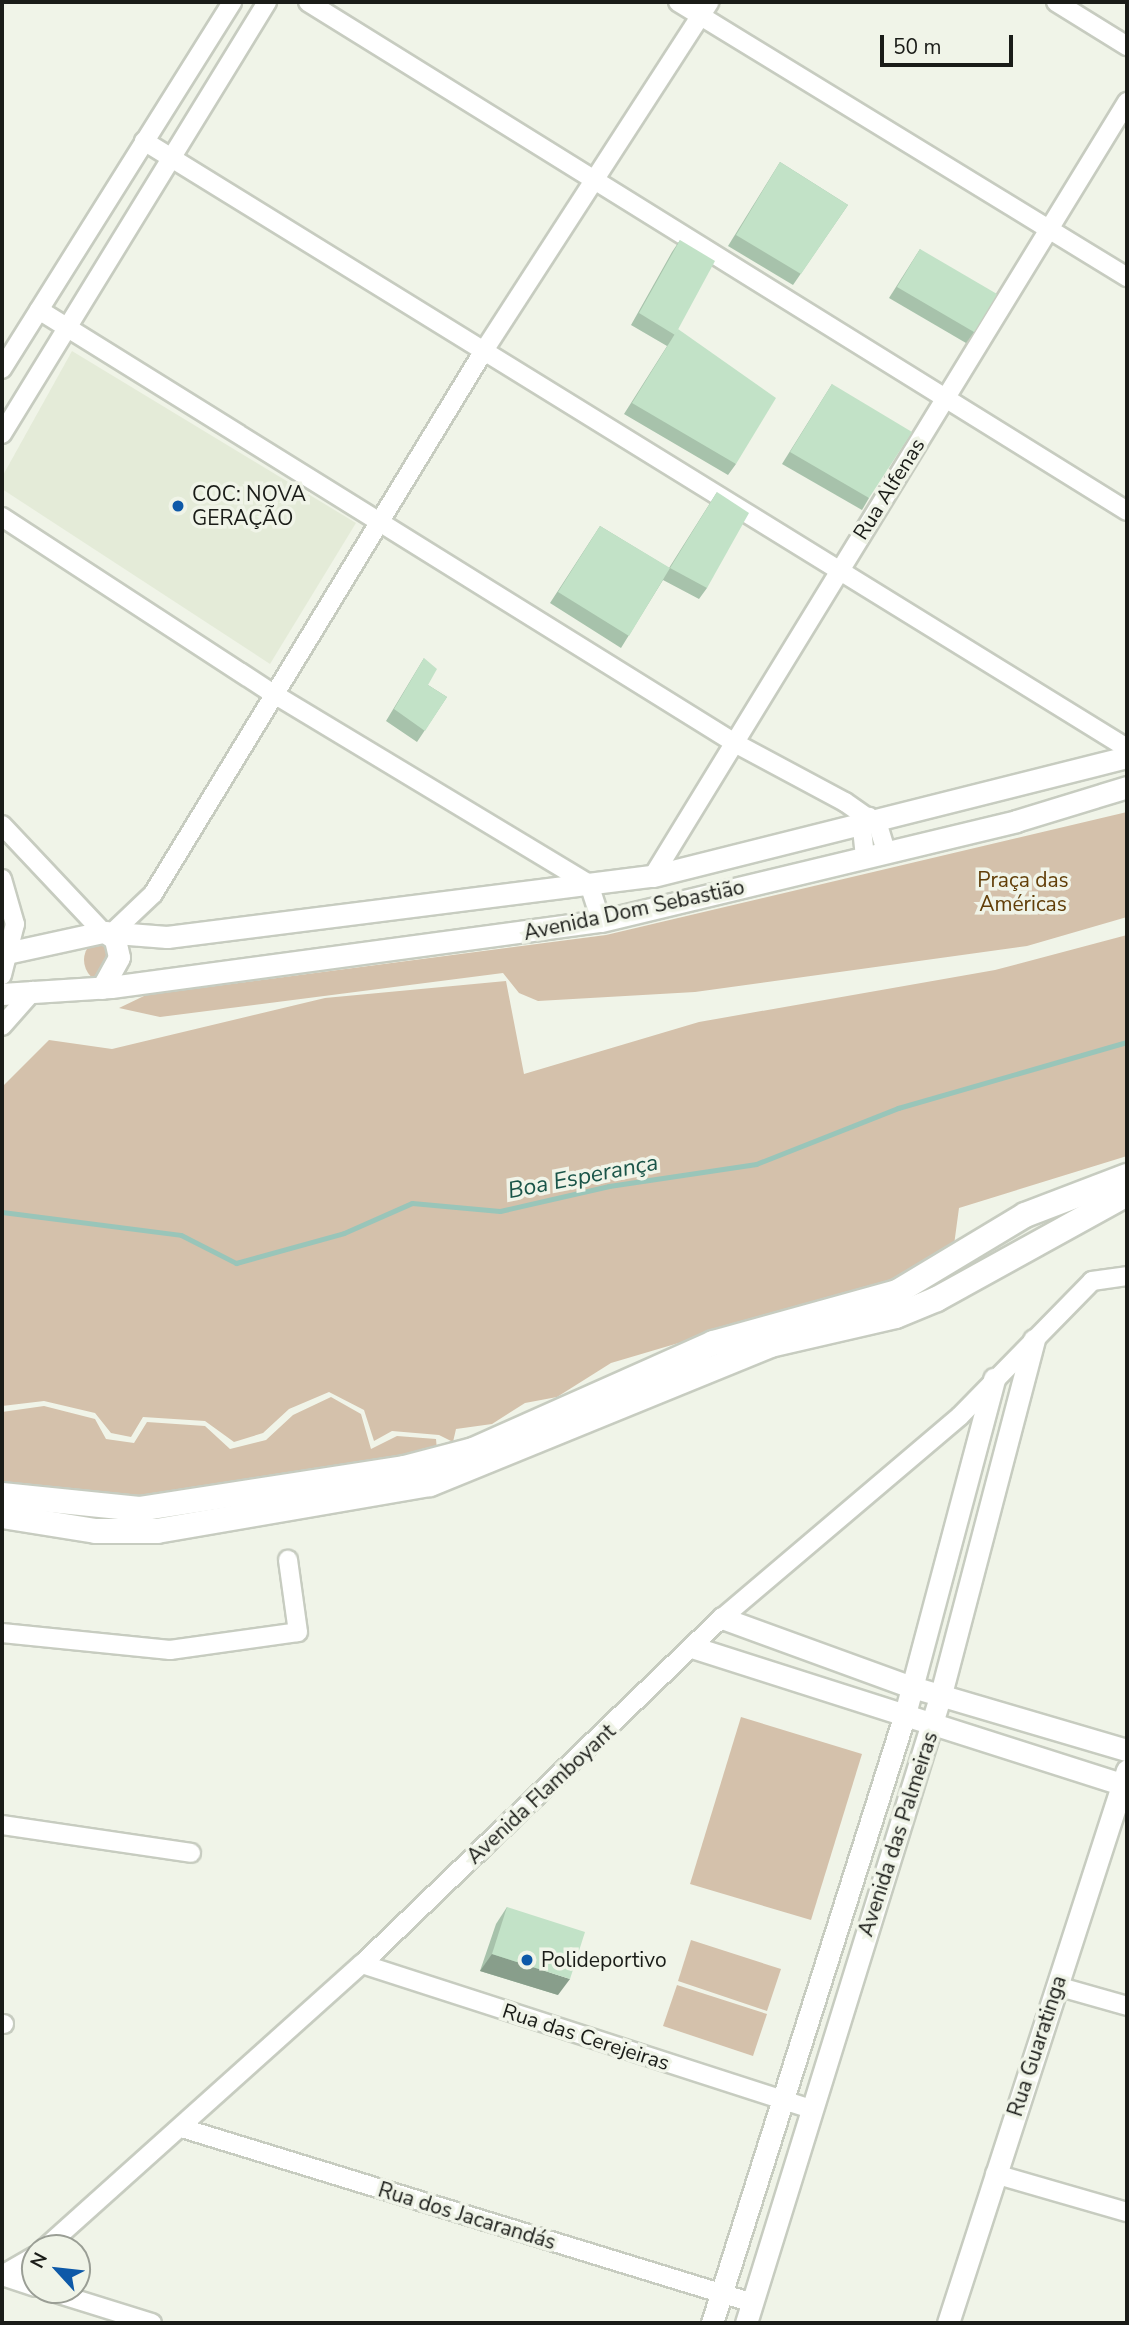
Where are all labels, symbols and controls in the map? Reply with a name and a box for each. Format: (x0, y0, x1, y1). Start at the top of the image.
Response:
scale bar (884, 21, 1017, 65)
text: 50 m (893, 33, 942, 61)
street label: Rua Alfenas (848, 434, 930, 544)
place label: COC: NOVA GERAÇÃO (192, 481, 306, 531)
marker: COC: NOVA GERAÇÃO (170, 498, 186, 514)
park label: Praça das Américas (977, 867, 1069, 917)
street label: Avenida Dom Sebastião (521, 874, 747, 946)
water label: Boa Esperança (506, 1149, 660, 1205)
street label: Avenida Flamboyant (462, 1719, 620, 1869)
street label: Avenida das Palmeiras (853, 1728, 943, 1940)
place label: Polideportivo (541, 1947, 667, 1973)
marker: Polideportivo (519, 1952, 535, 1968)
street label: Rua Guaratinga (1002, 1972, 1072, 2120)
street label: Rua das Cerejeiras (499, 1998, 673, 2076)
street label: Rua dos Jacarandás (375, 2177, 559, 2255)
north arrow (21, 2234, 91, 2304)
text: N (24, 2248, 54, 2273)

